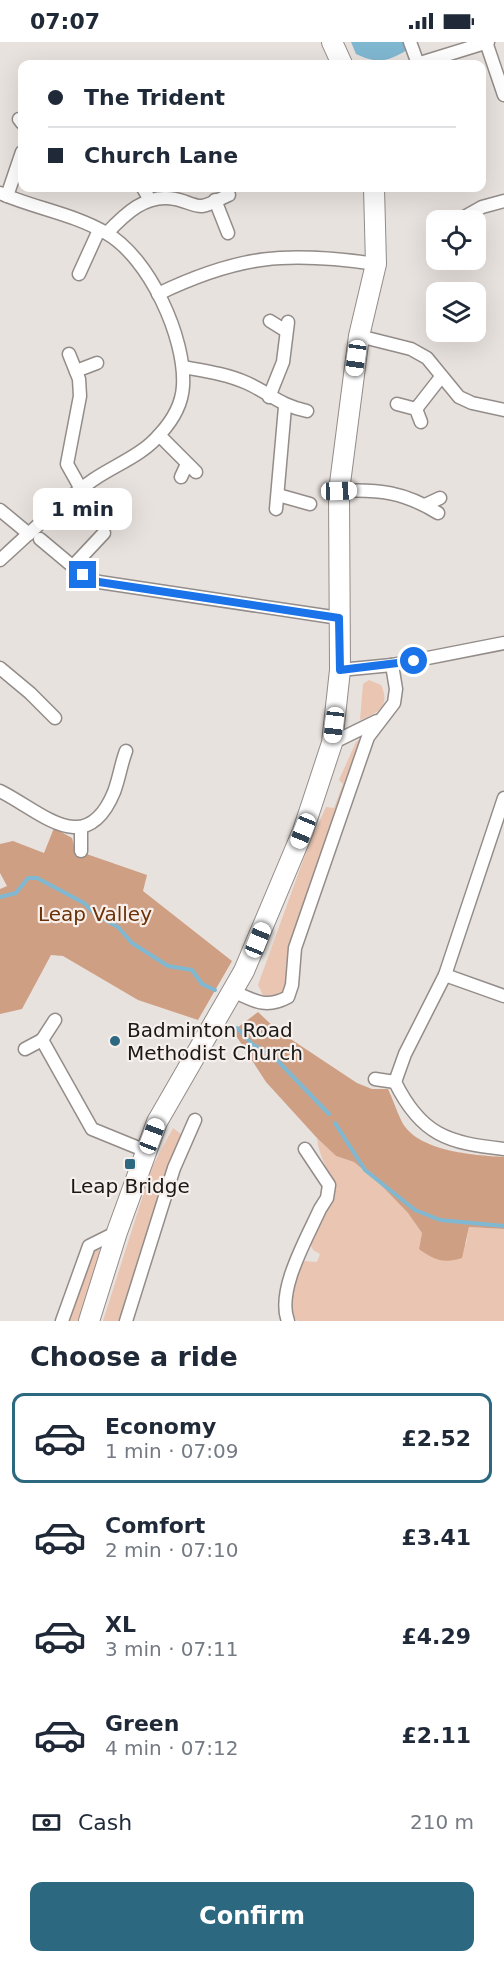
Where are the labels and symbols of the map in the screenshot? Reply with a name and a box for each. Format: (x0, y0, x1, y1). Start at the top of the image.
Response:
car (345, 339, 367, 377)
car (321, 481, 357, 501)
callout: 1 min (34, 488, 132, 530)
route end (69, 561, 96, 588)
route start (400, 647, 427, 674)
car (323, 706, 345, 744)
car (288, 811, 318, 851)
park label: Leap Valley (38, 902, 152, 926)
car (243, 920, 273, 960)
place label: Badminton Road Methodist Church (127, 1018, 303, 1065)
marker: Badminton Road Methodist Church (108, 1034, 122, 1048)
car (137, 1116, 167, 1156)
marker: Leap Bridge (123, 1157, 137, 1171)
place label: Leap Bridge (70, 1174, 190, 1198)

